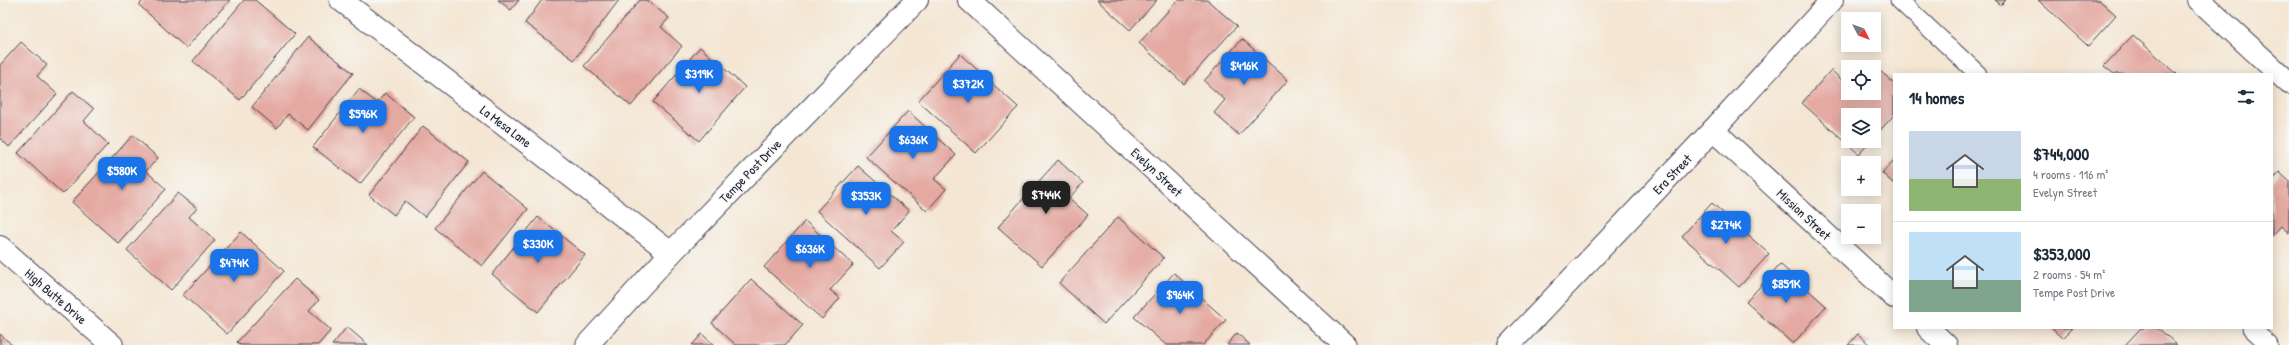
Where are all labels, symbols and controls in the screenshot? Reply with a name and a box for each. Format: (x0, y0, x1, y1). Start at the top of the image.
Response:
north arrow (1841, 12, 1881, 52)
map controls (1841, 12, 1881, 244)
pin: $416K (1216, 52, 1272, 86)
text: $416K (1230, 56, 1258, 74)
pin: $319K (671, 60, 727, 94)
button: locate (1841, 60, 1881, 100)
text: $319K (685, 64, 713, 82)
pin: $372K (940, 70, 996, 104)
text: $372K (952, 74, 984, 92)
text: 14 homes (1909, 86, 1964, 109)
icon: filters (2235, 86, 2257, 108)
pin: $596K (335, 100, 391, 134)
street label: La Mesa Lane (477, 101, 535, 151)
text: $596K (349, 104, 377, 122)
button: layers (1841, 108, 1881, 148)
pin: $636K (885, 126, 941, 160)
text: $636K (898, 130, 928, 148)
street label: Tempe Post Drive (715, 135, 785, 207)
text: $744,000 (2033, 142, 2089, 165)
street label: Evelyn Street (1127, 144, 1187, 201)
icon: home (1941, 147, 1989, 195)
street label: Era Street (1648, 150, 1696, 198)
button: + (1841, 156, 1881, 196)
pin: $580K (94, 157, 150, 191)
text: $580K (107, 161, 137, 179)
text: 4 rooms · 116 m² (2033, 165, 2108, 183)
pin: $744K (1018, 181, 1074, 215)
pin: $353K (838, 182, 894, 216)
text: Evelyn Street (2033, 183, 2097, 201)
street label: Mission Street (1773, 184, 1835, 244)
text: $744K (1031, 185, 1061, 203)
text: $353K (851, 186, 881, 204)
button: − (1841, 204, 1881, 244)
pin: $274K (1698, 211, 1754, 245)
text: $274K (1711, 215, 1741, 233)
pin: $330K (510, 230, 566, 264)
text: $330K (523, 234, 553, 252)
pin: $636K (782, 235, 838, 269)
text: $636K (795, 239, 825, 257)
text: $353,000 (2033, 242, 2090, 265)
icon: home (1941, 248, 1989, 296)
pin: $474K (206, 249, 262, 283)
text: $474K (219, 253, 249, 271)
street label: High Butte Drive (21, 264, 91, 328)
text: 2 rooms · 54 m² (2033, 265, 2105, 283)
pin: $851K (1758, 270, 1814, 304)
text: $851K (1771, 274, 1801, 292)
pin: $964K (1152, 281, 1208, 315)
text: Tempe Post Drive (2033, 283, 2115, 301)
text: $964K (1166, 285, 1194, 303)

